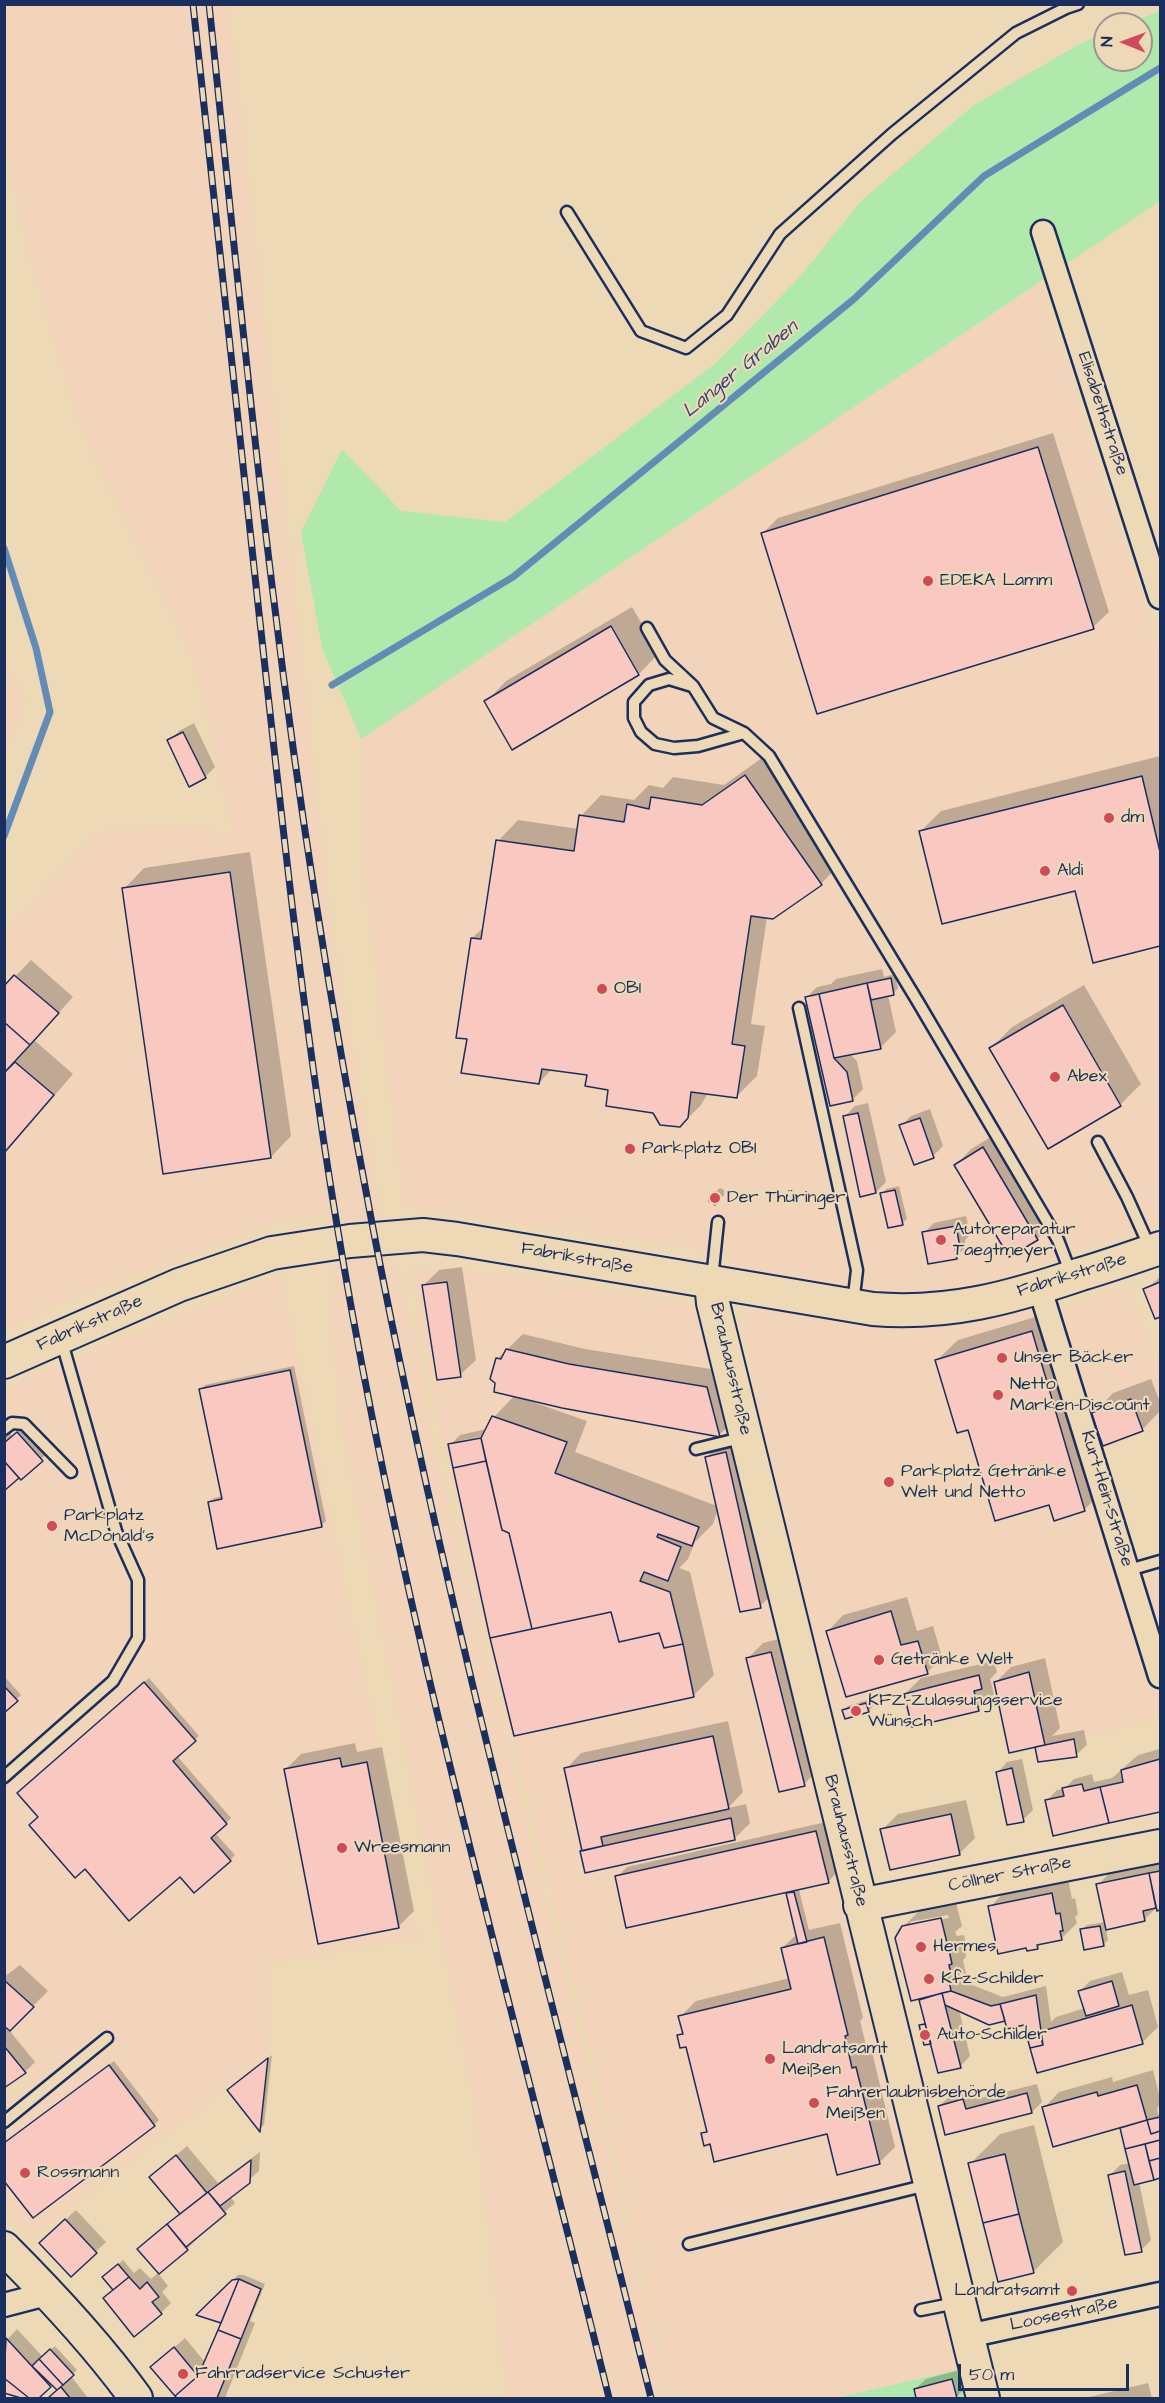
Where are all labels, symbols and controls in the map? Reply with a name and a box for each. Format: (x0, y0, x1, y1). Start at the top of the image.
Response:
north arrow (1093, 12, 1153, 72)
text: N (1096, 37, 1118, 47)
water label: Langer Graben (679, 316, 803, 424)
street label: Elisabethstraße (1072, 350, 1132, 478)
place label: EDEKA Lamm (940, 570, 1052, 592)
marker: EDEKA Lamm (921, 574, 935, 588)
place label: dm (1121, 807, 1144, 829)
marker: dm (1102, 811, 1116, 825)
place label: Aldi (1057, 860, 1083, 882)
marker: Aldi (1038, 864, 1052, 878)
place label: OBI (614, 978, 642, 1000)
marker: OBI (595, 982, 609, 996)
place label: Abex (1067, 1066, 1107, 1088)
marker: Abex (1048, 1070, 1062, 1084)
place label: Parkplatz OBI (642, 1138, 757, 1160)
marker: Parkplatz OBI (623, 1142, 637, 1156)
place label: Der Thüringer (727, 1187, 845, 1209)
marker: Der Thüringer (708, 1191, 722, 1205)
place label: Autoreparatur Taegtmeyer (953, 1219, 1075, 1262)
marker: Autoreparatur Taegtmeyer (934, 1233, 948, 1247)
street label: Fabrikstraße (519, 1239, 635, 1279)
street label: Fabrikstraße (1015, 1249, 1129, 1303)
street label: Fabrikstraße (34, 1291, 146, 1357)
street label: Brauhausstraße (704, 1301, 756, 1437)
place label: Unser Bäcker (1014, 1347, 1133, 1369)
marker: Unser Bäcker (995, 1351, 1009, 1365)
place label: Netto Marken-Discount (1010, 1374, 1150, 1416)
marker: Netto Marken-Discount (991, 1388, 1005, 1402)
street label: Kurt-Hein-Straße (1075, 1428, 1137, 1570)
place label: Parkplatz Getränke Welt und Netto (901, 1461, 1066, 1504)
marker: Parkplatz Getränke Welt und Netto (882, 1475, 896, 1489)
place label: Parkplatz McDonald's (64, 1505, 154, 1547)
marker: Parkplatz McDonald's (45, 1519, 59, 1533)
place label: Getränke Welt (891, 1649, 1013, 1671)
marker: Getränke Welt (872, 1653, 886, 1667)
place label: KFZ-Zulassungsservice Wünsch (868, 1690, 1063, 1732)
marker: KFZ-Zulassungsservice Wünsch (849, 1704, 863, 1718)
street label: Brauhausstraße (818, 1773, 872, 1909)
place label: Wreesmann (354, 1837, 451, 1859)
marker: Wreesmann (335, 1841, 349, 1855)
street label: Cöllner Straße (947, 1852, 1073, 1898)
place label: Hermes (933, 1936, 996, 1958)
marker: Hermes (914, 1940, 928, 1954)
place label: Kfz-Schilder (941, 1968, 1043, 1990)
marker: Kfz-Schilder (922, 1972, 936, 1986)
place label: Auto-Schilder (937, 2024, 1047, 2046)
marker: Auto-Schilder (918, 2028, 932, 2042)
place label: Landratsamt Meißen (782, 2038, 888, 2080)
marker: Landratsamt Meißen (763, 2052, 777, 2066)
place label: Fahrerlaubnisbehörde Meißen (826, 2082, 1006, 2124)
marker: Fahrerlaubnisbehörde Meißen (807, 2096, 821, 2110)
place label: Rossmann (37, 2162, 119, 2184)
marker: Rossmann (18, 2166, 32, 2180)
place label: Landratsamt (954, 2280, 1060, 2302)
marker: Landratsamt (1065, 2284, 1079, 2298)
street label: Loosestraße (1008, 2293, 1120, 2337)
scale bar (961, 2352, 1132, 2390)
text: 50 m (969, 2362, 1014, 2387)
place label: Fahrradservice Schuster (195, 2363, 410, 2385)
marker: Fahrradservice Schuster (176, 2367, 190, 2381)

